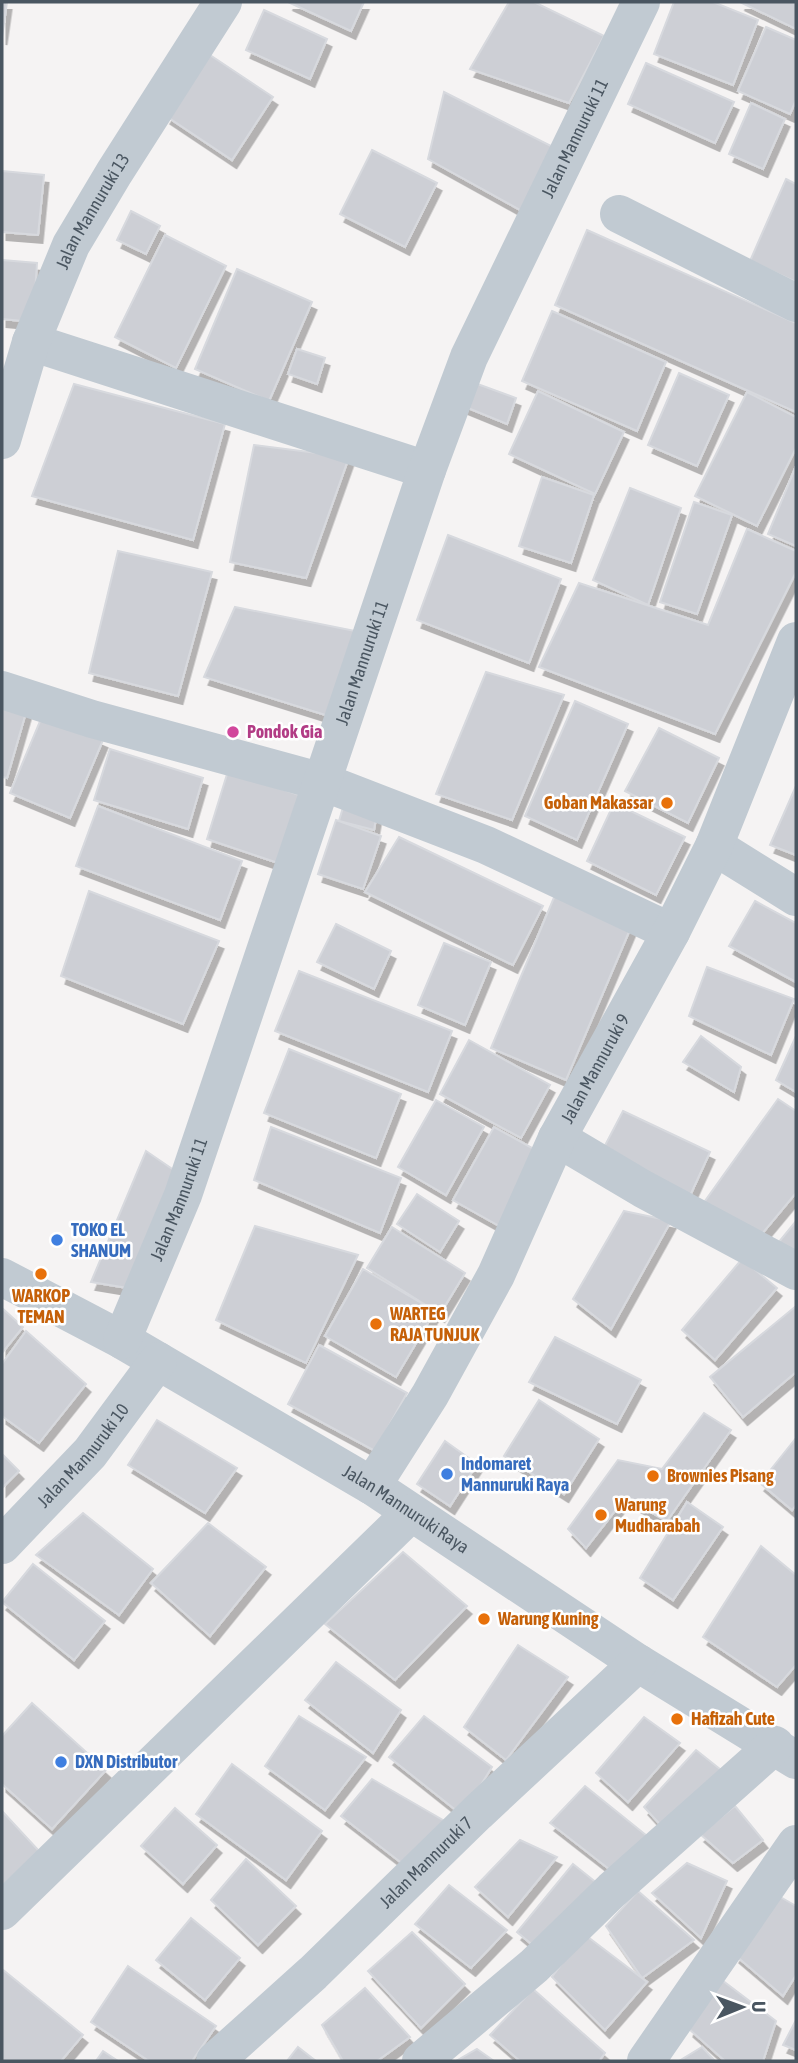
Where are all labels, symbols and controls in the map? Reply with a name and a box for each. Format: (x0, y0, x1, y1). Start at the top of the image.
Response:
street label: Jalan Mannuruki 11 (537, 75, 612, 201)
street label: Jalan Mannuruki 13 (51, 149, 134, 272)
street label: Jalan Mannuruki 11 (331, 598, 392, 727)
place label: Pondok Gia (247, 721, 322, 742)
marker: Pondok Gia (225, 724, 241, 740)
place label: Goban Makassar (544, 792, 654, 813)
marker: Goban Makassar (659, 795, 675, 811)
street label: Jalan Mannuruki 9 (556, 1010, 634, 1127)
street label: Jalan Mannuruki 11 (146, 1135, 212, 1264)
place label: TOKO EL SHANUM (71, 1219, 131, 1261)
marker: TOKO EL SHANUM (49, 1232, 65, 1248)
marker: WARKOP TEMAN (33, 1266, 49, 1282)
place label: WARKOP TEMAN (11, 1285, 70, 1327)
place label: WARTEG RAJA TUNJUK (389, 1303, 479, 1345)
marker: WARTEG RAJA TUNJUK (368, 1316, 384, 1332)
street label: Jalan Mannuruki 10 (33, 1399, 133, 1511)
place label: Indomaret Mannuruki Raya (461, 1453, 569, 1495)
street label: Jalan Mannuruki Raya (339, 1460, 473, 1557)
place label: Brownies Pisang (667, 1465, 774, 1486)
marker: Indomaret Mannuruki Raya (439, 1466, 455, 1482)
marker: Brownies Pisang (645, 1468, 661, 1484)
place label: Warung Mudharabah (614, 1494, 701, 1536)
marker: Warung Mudharabah (593, 1507, 609, 1523)
place label: Warung Kuning (497, 1608, 599, 1629)
marker: Warung Kuning (476, 1611, 492, 1627)
place label: Hafizah Cute (691, 1708, 775, 1729)
marker: Hafizah Cute (669, 1711, 685, 1727)
place label: DXN Distributor (75, 1751, 178, 1772)
marker: DXN Distributor (53, 1754, 69, 1770)
street label: Jalan Mannuruki 7 (375, 1812, 477, 1912)
north arrow (707, 1972, 777, 2042)
text: U (748, 2001, 770, 2013)

